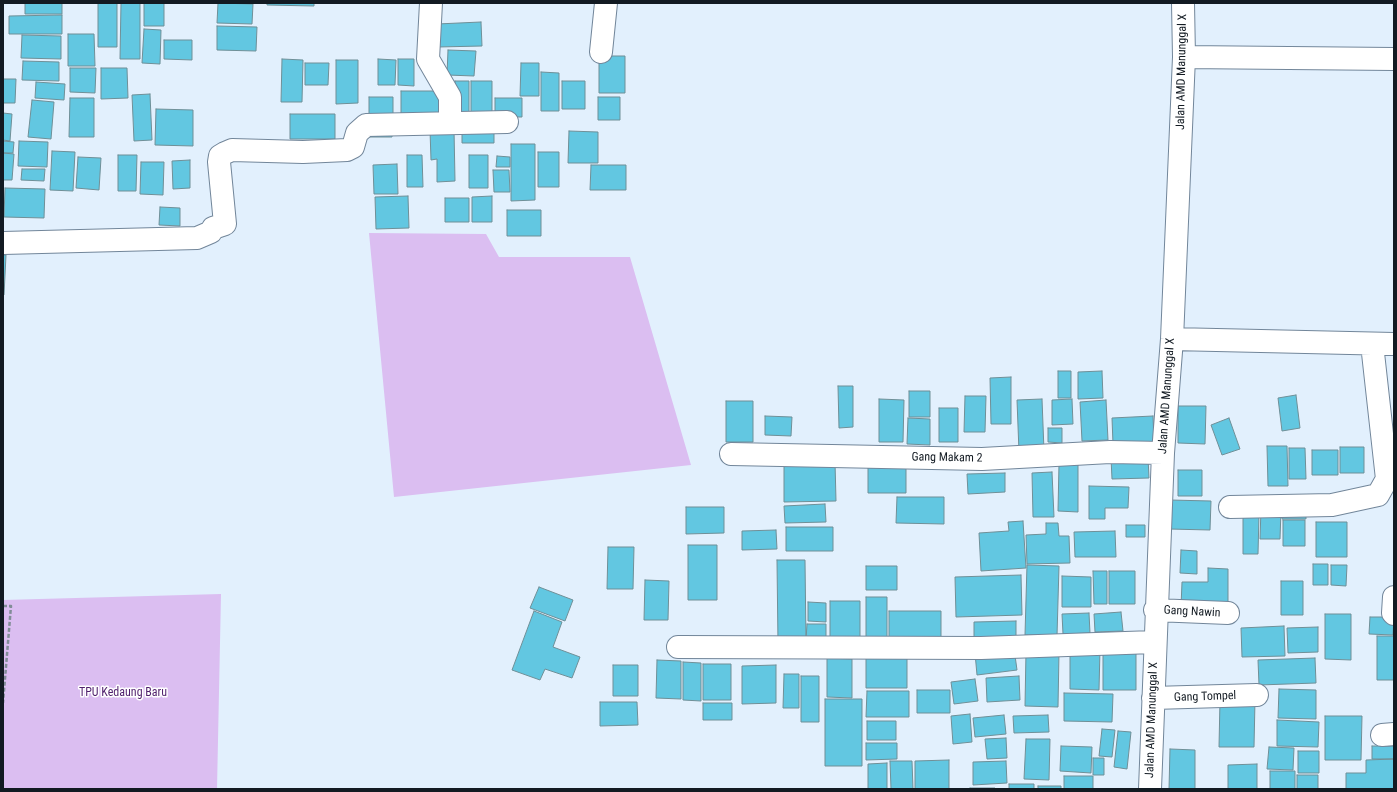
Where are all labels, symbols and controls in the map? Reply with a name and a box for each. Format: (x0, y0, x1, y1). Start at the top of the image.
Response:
street label: Jalan AMD Manunggal X (1174, 14, 1190, 130)
street label: Jalan AMD Manunggal X (1156, 338, 1178, 454)
street label: Gang Makam 2 (911, 450, 983, 466)
street label: Gang Nawin (1163, 603, 1221, 621)
street label: Jalan AMD Manunggal X (1143, 662, 1161, 778)
park label: TPU Kedaung Baru (79, 686, 167, 700)
street label: Gang Tompel (1174, 689, 1236, 705)

